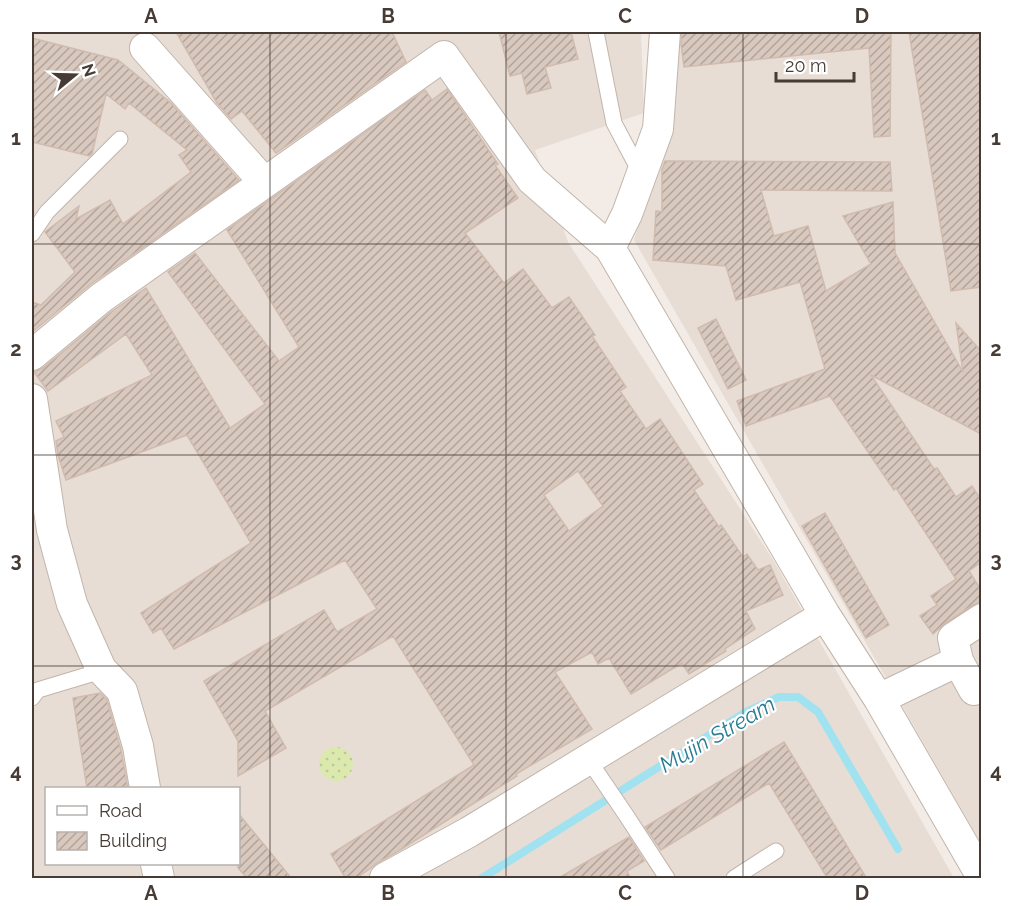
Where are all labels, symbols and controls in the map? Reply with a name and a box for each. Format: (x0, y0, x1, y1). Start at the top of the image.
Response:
text: A (144, 4, 158, 28)
text: B (381, 4, 395, 28)
text: C (618, 4, 632, 28)
text: D (855, 4, 869, 28)
north arrow (45, 45, 105, 105)
scale bar (776, 45, 854, 83)
text: 20 m (785, 55, 827, 76)
text: N (78, 61, 100, 79)
text: 1 (11, 126, 21, 150)
text: 1 (991, 126, 1001, 150)
text: 2 (10, 337, 22, 361)
text: 2 (990, 337, 1002, 361)
text: 3 (10, 548, 22, 572)
text: 3 (990, 548, 1002, 572)
water label: Mujin Stream (654, 690, 780, 778)
text: 4 (10, 759, 22, 783)
text: 4 (990, 759, 1002, 783)
legend (45, 787, 240, 865)
text: Road (99, 800, 142, 821)
text: Building (99, 830, 167, 851)
text: A (144, 881, 158, 905)
text: B (381, 881, 395, 905)
text: C (618, 881, 632, 905)
text: D (855, 881, 869, 905)

